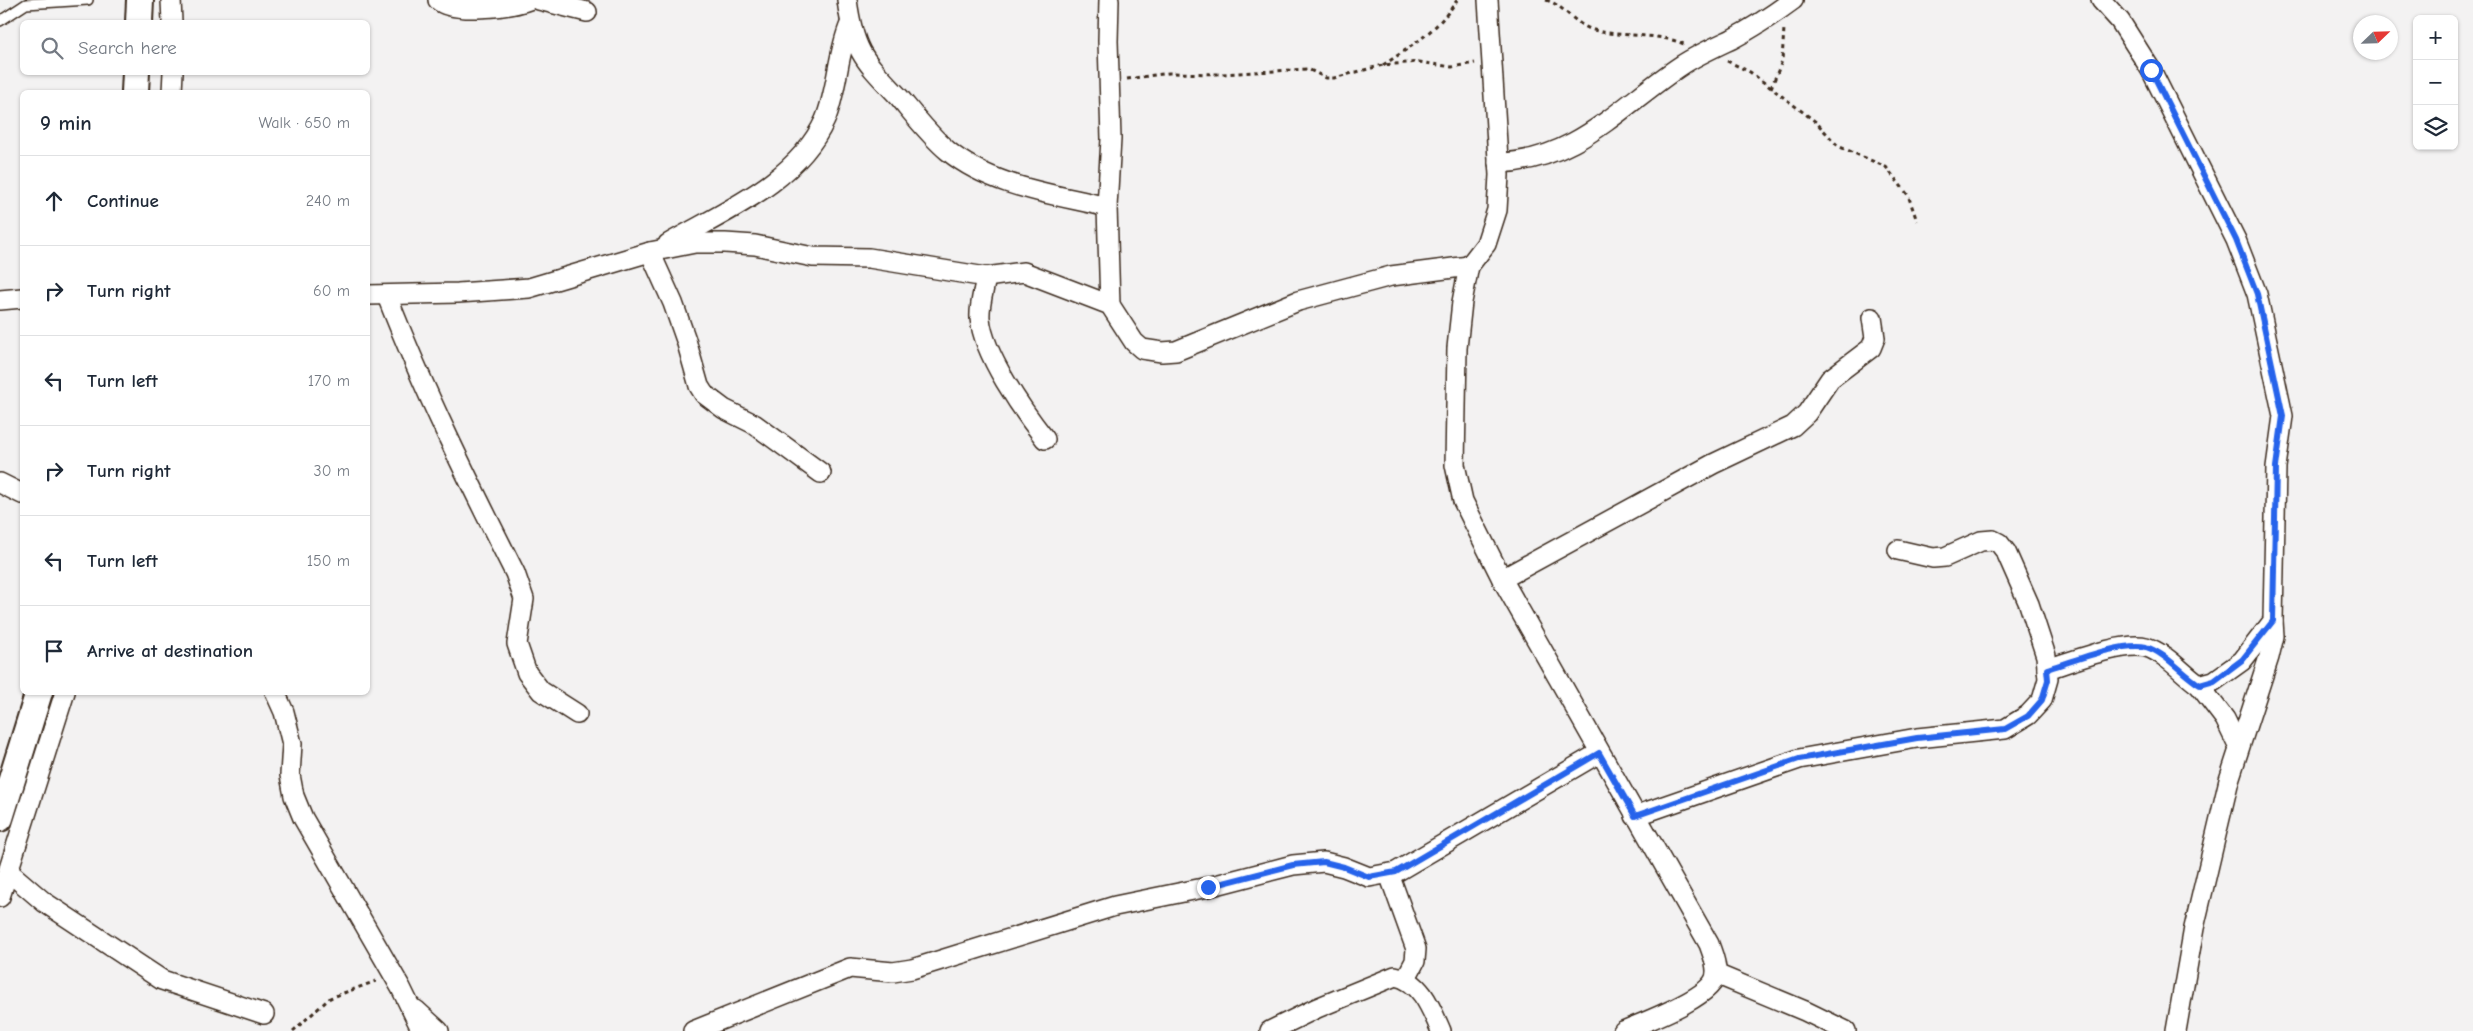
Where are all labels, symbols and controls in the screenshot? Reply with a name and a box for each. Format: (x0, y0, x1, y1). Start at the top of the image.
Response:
north arrow (2353, 15, 2398, 60)
map controls (2413, 15, 2458, 150)
button: + (2413, 15, 2458, 60)
search box (20, 20, 370, 75)
icon: search (38, 34, 66, 62)
text: Search here (78, 37, 177, 59)
route start (2140, 59, 2163, 82)
button: − (2413, 60, 2458, 105)
button: layers (2413, 105, 2458, 150)
text: 9 min (40, 111, 92, 135)
text: Walk · 650 m (259, 114, 350, 132)
icon: ahead (40, 187, 68, 215)
text: Continue (87, 190, 159, 212)
text: 240 m (306, 192, 350, 210)
icon: right (40, 277, 68, 305)
text: Turn right (87, 280, 171, 302)
text: 60 m (313, 282, 350, 300)
icon: left (40, 367, 68, 395)
text: Turn left (87, 370, 158, 392)
text: 170 m (308, 372, 350, 390)
icon: right (40, 457, 68, 485)
text: Turn right (87, 460, 171, 482)
text: 30 m (314, 462, 350, 480)
icon: left (40, 547, 68, 575)
text: Turn left (87, 550, 158, 572)
text: 150 m (307, 552, 350, 570)
icon: arrive (40, 637, 68, 665)
text: Arrive at destination (87, 640, 253, 662)
route end (1197, 876, 1220, 899)

